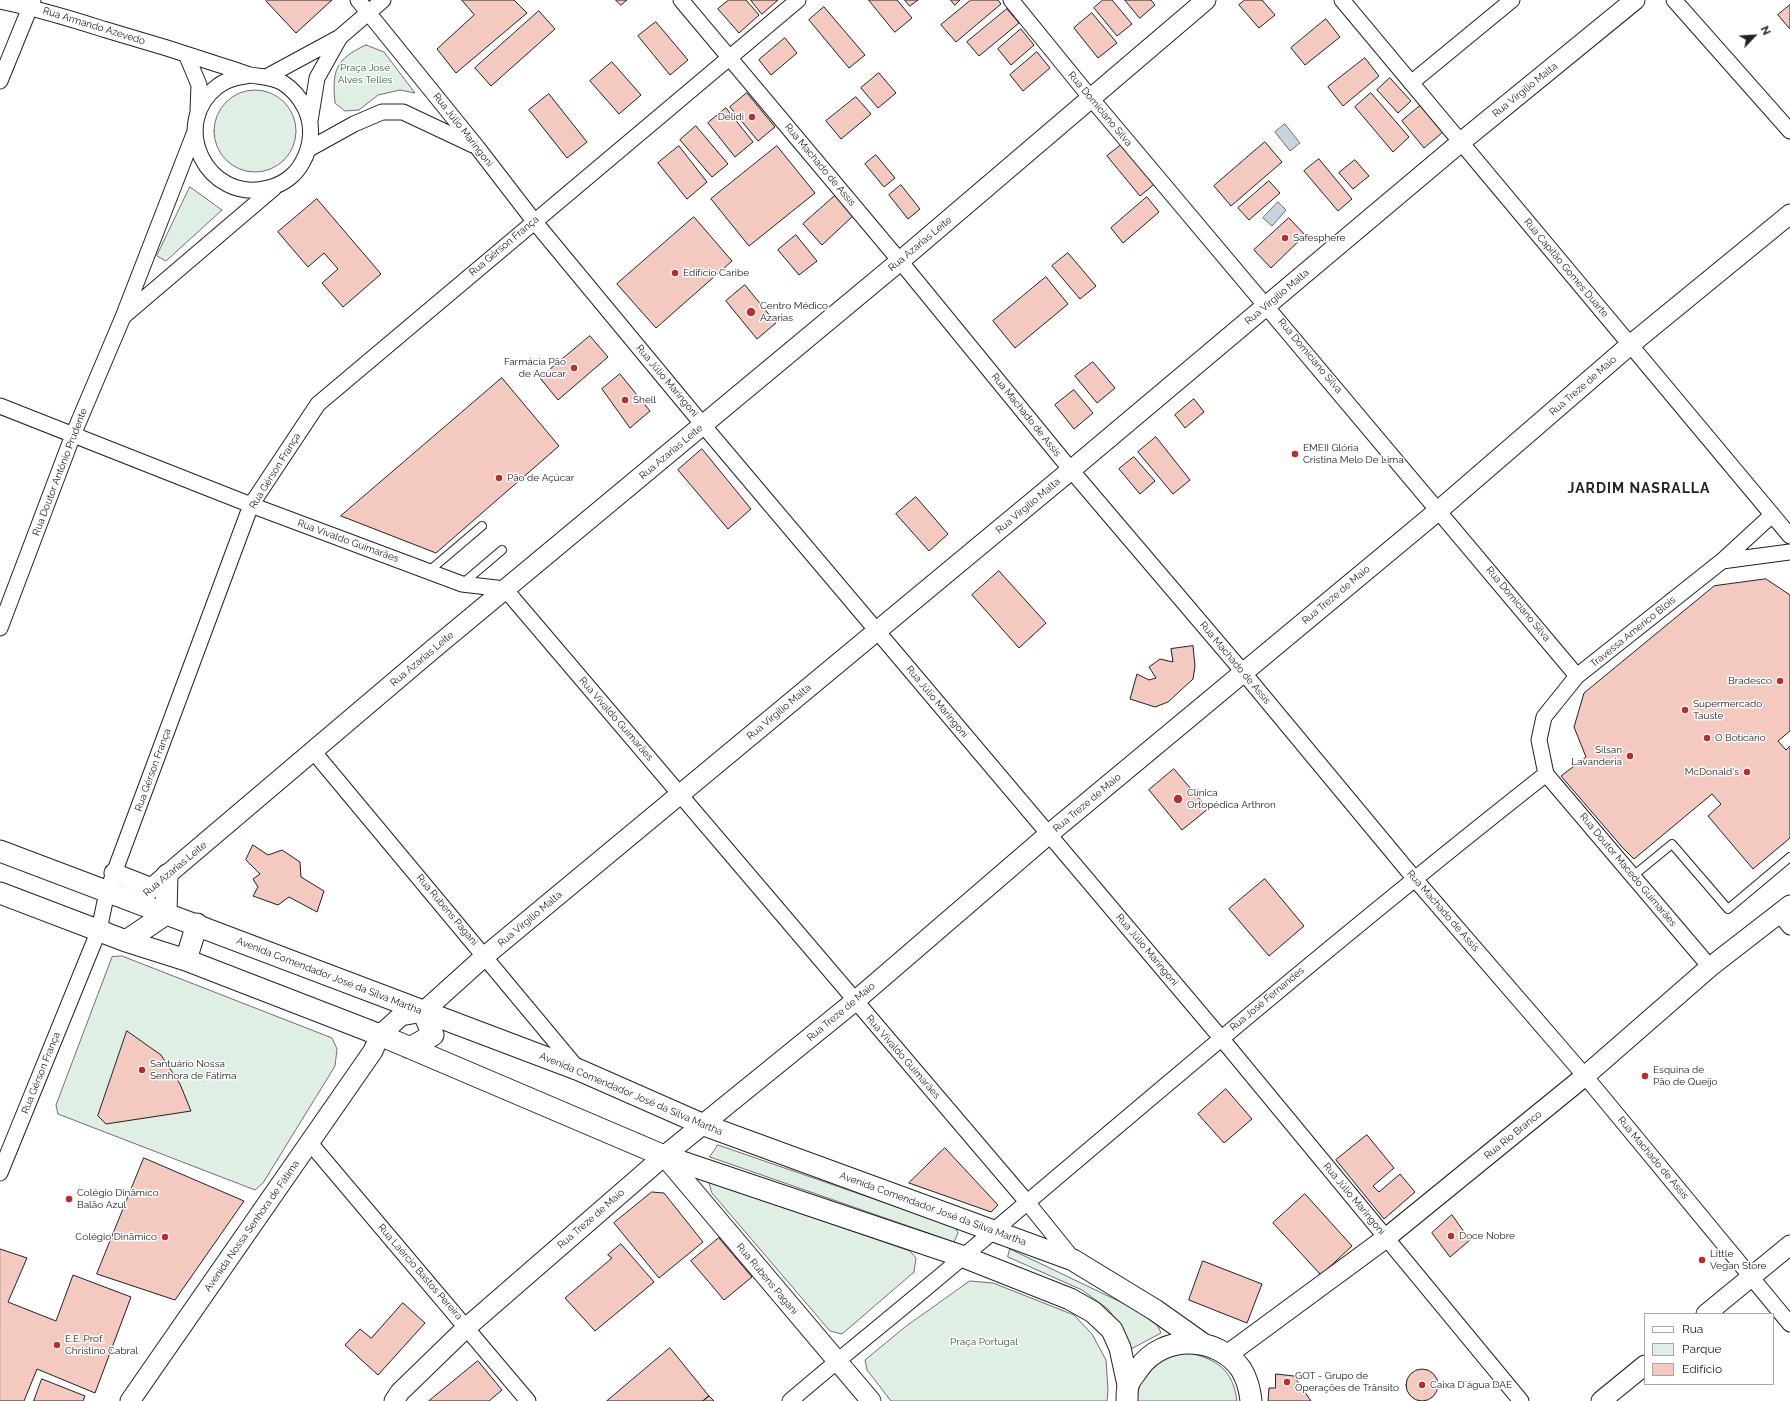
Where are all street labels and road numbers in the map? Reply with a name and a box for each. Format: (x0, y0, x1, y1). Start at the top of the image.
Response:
street label: Rua Armando Azevedo (41, 5, 147, 47)
street label: Rua Virgílio Malta (1490, 60, 1560, 120)
street label: Rua Domiciano Silva (1065, 69, 1135, 149)
street label: Rua Júlio Maringoni (430, 91, 496, 169)
street label: Rua Machado de Assis (782, 121, 858, 209)
street label: Rua Gérson França (467, 213, 541, 279)
street label: Rua Azarias Leite (886, 214, 954, 274)
street label: Rua Capitão Gomes Duarte (1521, 216, 1611, 320)
street label: Rua Virgílio Malta (1242, 267, 1312, 327)
street label: Rua Domiciano Silva (1275, 316, 1345, 396)
street label: Rua Júlio Maringoni (633, 343, 701, 419)
street label: Rua Treze de Maio (1547, 354, 1619, 418)
street label: Rua Machado de Assis (989, 371, 1063, 459)
street label: Rua Doutor Antônio Prudente (30, 407, 90, 537)
street label: Rua Azarias Leite (637, 422, 705, 482)
street label: Rua Gérson França (247, 431, 303, 511)
street label: Rua Virgílio Malta (993, 476, 1063, 536)
street label: Rua Vivaldo Guimarães (296, 517, 400, 565)
street label: Rua Treze de Maio (1300, 563, 1372, 627)
street label: Rua Domiciano Silva (1483, 564, 1553, 644)
street label: Travessa Americo Blois (1588, 594, 1678, 670)
street label: Rua Machado de Assis (1197, 619, 1273, 707)
street label: Rua Azarias Leite (388, 629, 456, 689)
street label: Rua Júlio Maringoni (903, 664, 971, 740)
street label: Rua Vivaldo Guimarães (576, 675, 656, 763)
street label: Rua Virgílio Malta (744, 682, 814, 742)
street label: Rua Gérson França (132, 727, 174, 813)
street label: Rua Treze de Maio (1051, 771, 1123, 835)
street label: Rua Doutor Macedo Guimarães (1577, 811, 1679, 929)
street label: Rua Azarias Leite (141, 839, 209, 899)
street label: Rua Machado de Assis (1404, 868, 1482, 954)
street label: Rua Rubens Pagani (414, 872, 480, 948)
street label: Rua Virgílio Malta (495, 889, 565, 949)
street label: Rua Júlio Maringoni (1113, 912, 1181, 988)
street label: Avenida Comendador José da Silva Martha (235, 935, 423, 1017)
street label: Rua José Fernandes (1227, 964, 1307, 1034)
street label: Rua Treze de Maio (805, 980, 877, 1044)
street label: Rua Vivaldo Guimarães (863, 1013, 943, 1101)
street label: Rua Gérson França (19, 1030, 63, 1116)
street label: Avenida Comendador José da Silva Martha (538, 1050, 724, 1138)
street label: Rua Rio Branco (1482, 1108, 1544, 1162)
street label: Rua Machado de Assis (1615, 1114, 1691, 1202)
street label: Avenida Nossa Senhora de Fátima (202, 1158, 302, 1294)
street label: Rua Júlio Maringoni (1320, 1161, 1388, 1237)
street label: Avenida Comendador José da Silva Martha (838, 1170, 1028, 1248)
street label: Rua Treze de Maio (555, 1187, 627, 1251)
street label: Rua Laércio Bastos Pereira (375, 1222, 465, 1322)
street label: Rua Rubens Pagani (734, 1241, 800, 1317)

